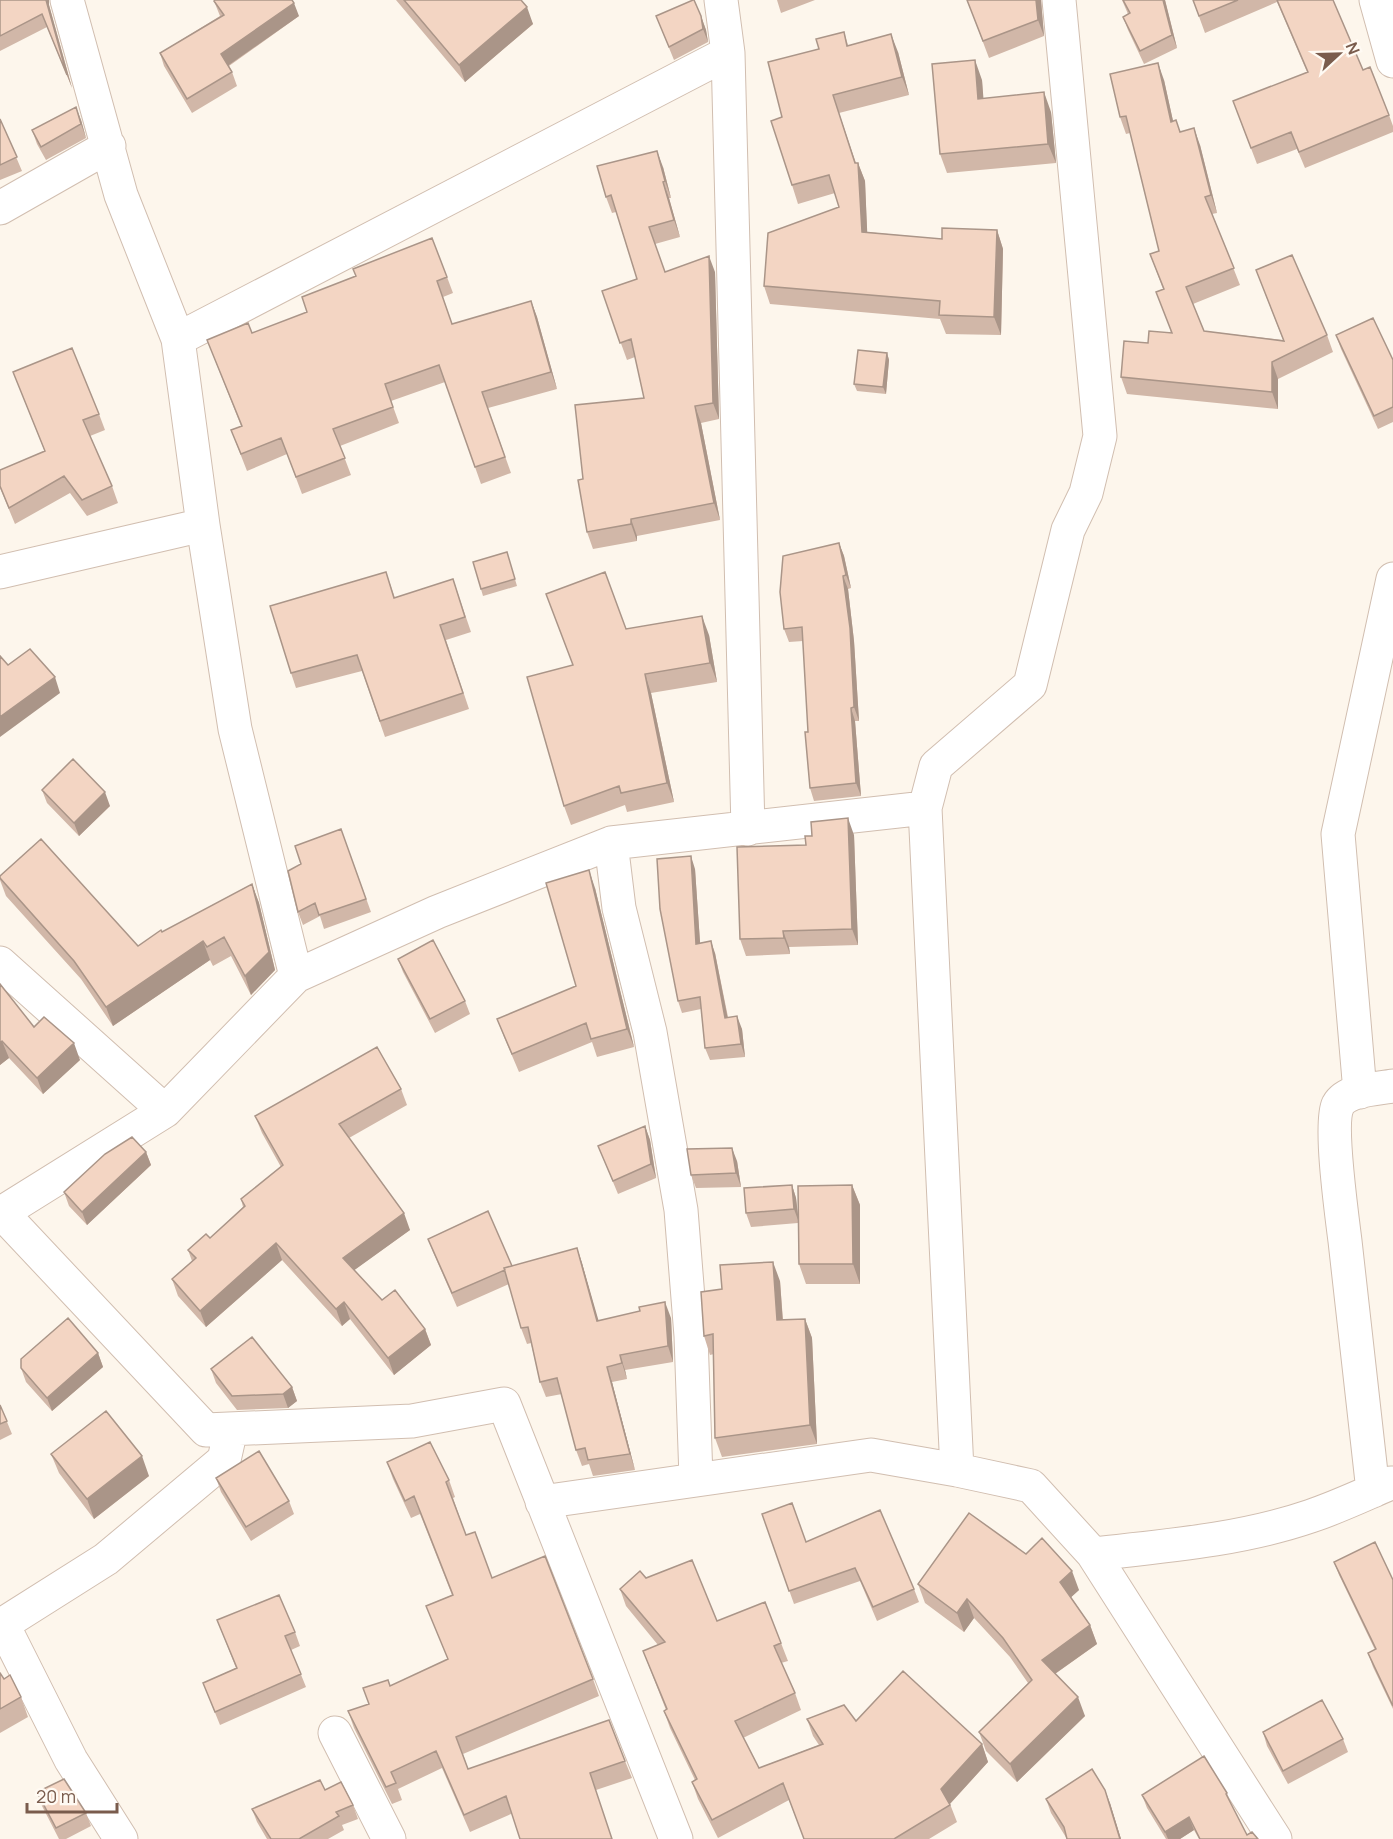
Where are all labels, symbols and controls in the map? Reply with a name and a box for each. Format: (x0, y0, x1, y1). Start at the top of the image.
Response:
north arrow (1309, 24, 1369, 84)
text: N (1341, 39, 1365, 58)
scale bar (27, 1776, 117, 1814)
text: 20 m (36, 1784, 76, 1808)

